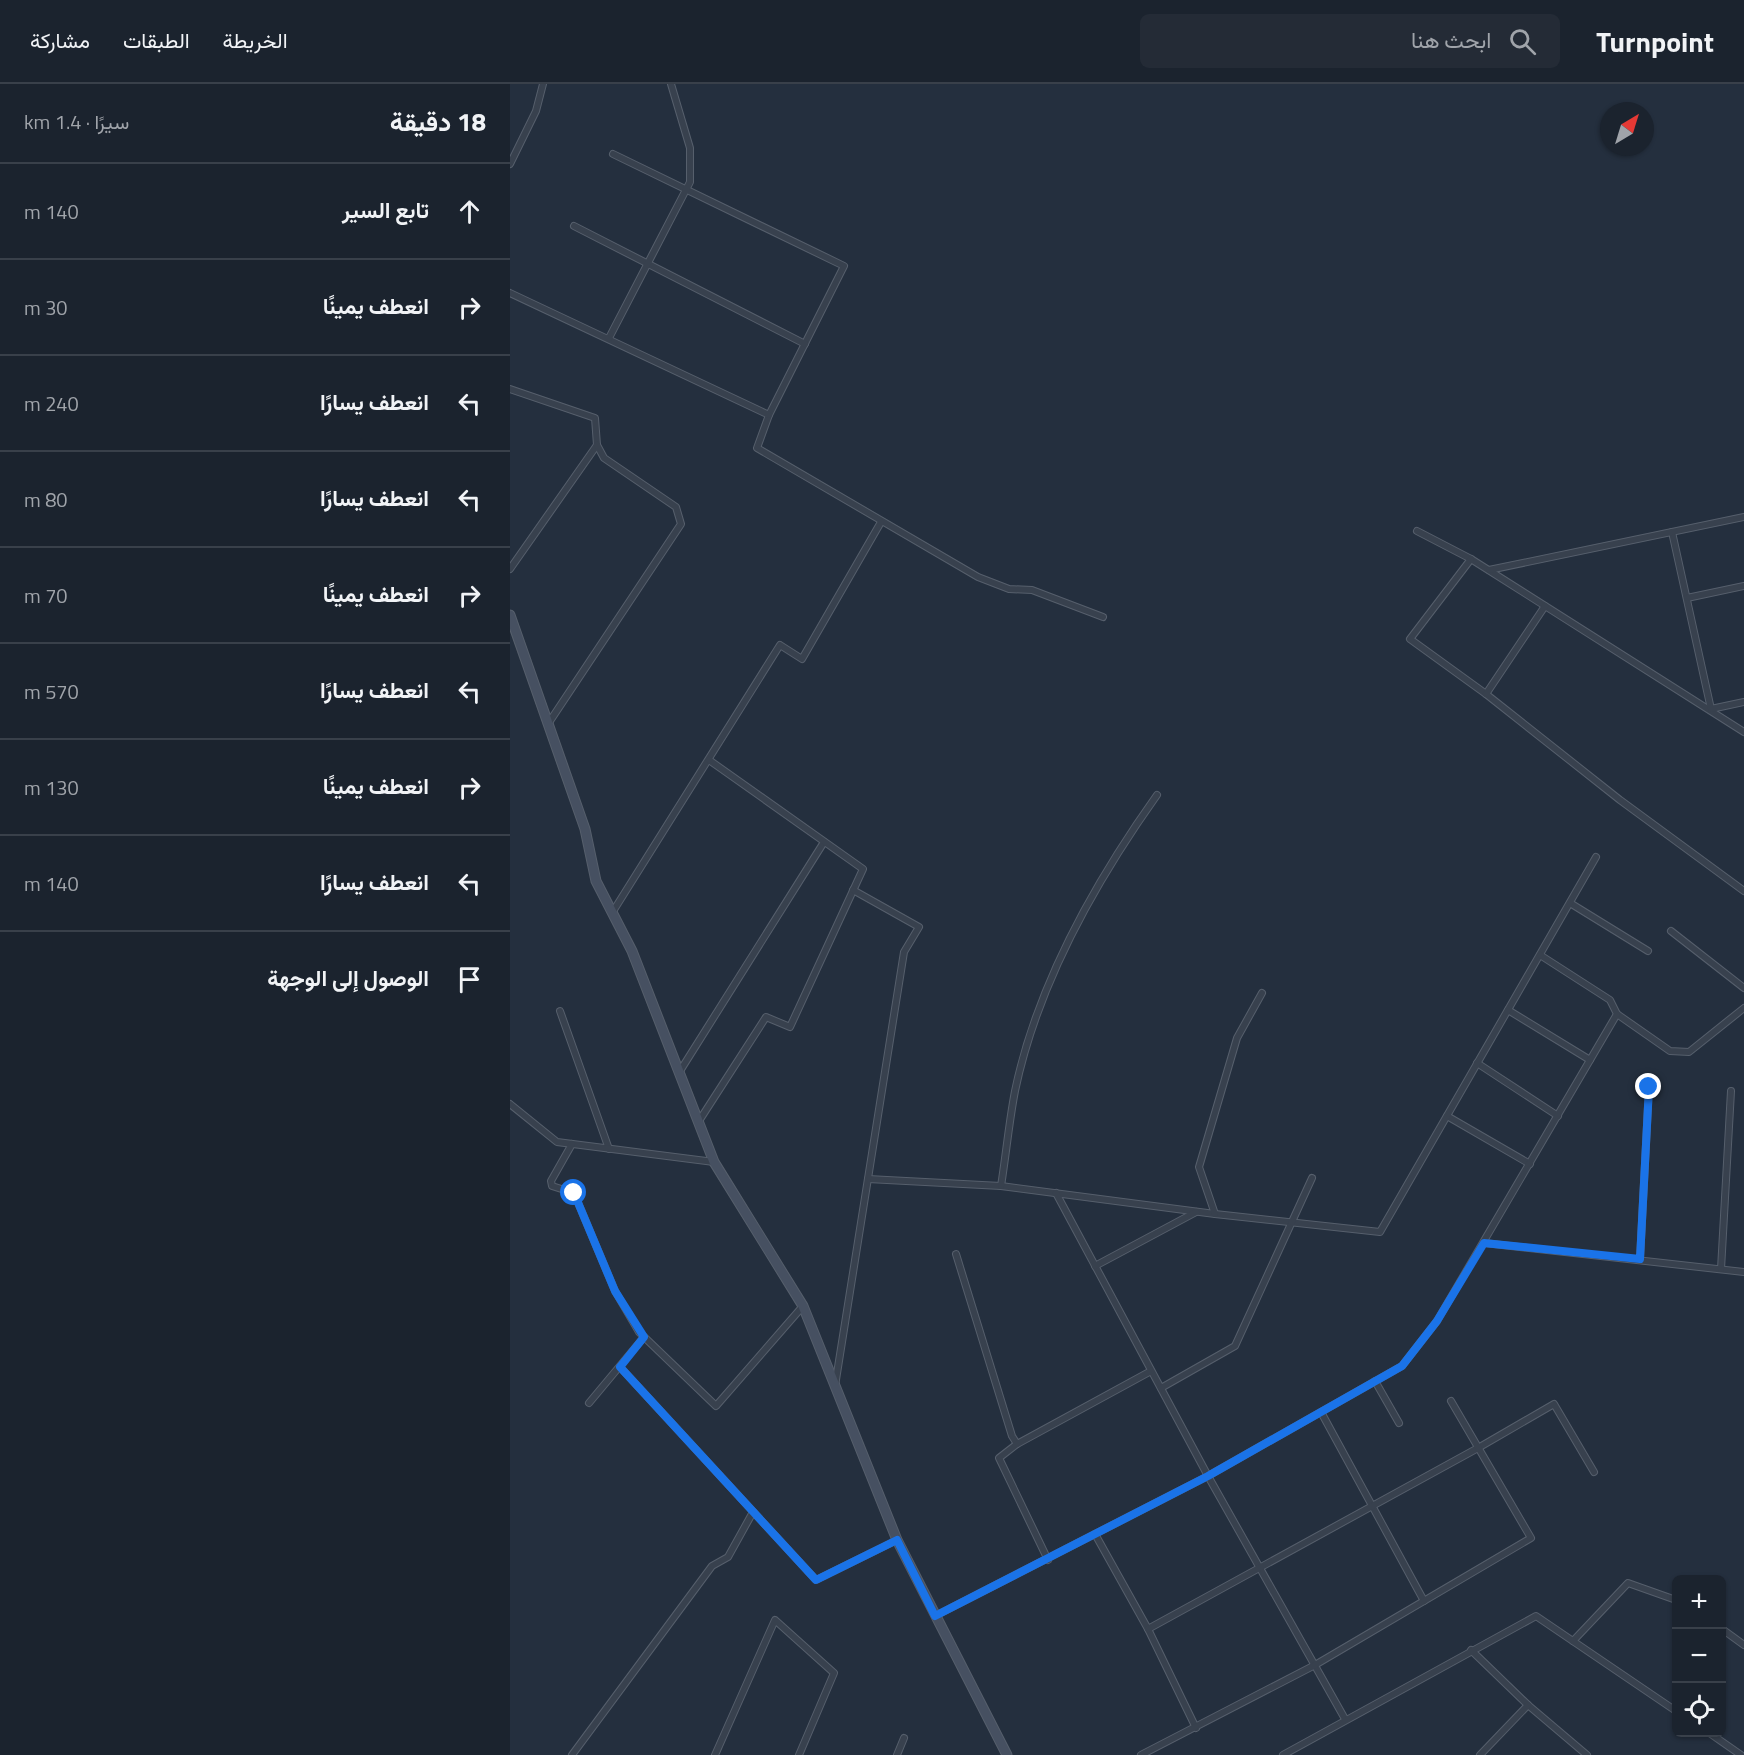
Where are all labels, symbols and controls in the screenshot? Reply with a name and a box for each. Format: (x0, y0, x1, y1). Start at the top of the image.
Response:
search box (1140, 14, 1560, 68)
text: Turnpoint (1596, 20, 1714, 63)
text: ابحث هنا (1411, 23, 1491, 57)
text: مشاركة (30, 24, 90, 56)
text: الطبقات (123, 24, 190, 56)
text: الخريطة (223, 24, 288, 56)
icon: search (1506, 25, 1539, 58)
text: 18 دقيقة (390, 102, 486, 141)
north arrow (1600, 102, 1654, 156)
text: سيرًا · 1.4 km (24, 106, 129, 137)
text: تابع السير (342, 193, 429, 227)
icon: ahead (453, 195, 486, 228)
text: 140 m (24, 196, 79, 227)
text: انعطف يمينًا (323, 289, 429, 323)
icon: right (453, 291, 486, 324)
text: 30 m (24, 292, 68, 323)
text: انعطف يسارًا (320, 385, 429, 419)
icon: left (453, 387, 486, 420)
text: 240 m (24, 388, 79, 419)
text: انعطف يسارًا (320, 481, 429, 515)
icon: left (453, 483, 486, 516)
text: 80 m (24, 484, 68, 515)
text: انعطف يمينًا (323, 577, 429, 611)
icon: right (453, 579, 486, 612)
text: 70 m (24, 580, 68, 611)
text: انعطف يسارًا (320, 673, 429, 707)
icon: left (453, 675, 486, 708)
text: 570 m (24, 676, 79, 707)
text: انعطف يمينًا (323, 769, 429, 803)
icon: right (453, 771, 486, 804)
text: 130 m (24, 772, 79, 803)
text: انعطف يسارًا (320, 865, 429, 899)
icon: left (453, 867, 486, 900)
text: 140 m (24, 868, 79, 899)
text: الوصول إلى الوجهة (267, 961, 429, 995)
icon: arrive (453, 963, 486, 996)
route end (1635, 1073, 1661, 1099)
route start (560, 1179, 586, 1205)
map controls (1672, 1575, 1726, 1737)
button: + (1672, 1575, 1726, 1629)
button: − (1672, 1629, 1726, 1683)
button: locate (1672, 1683, 1726, 1737)

